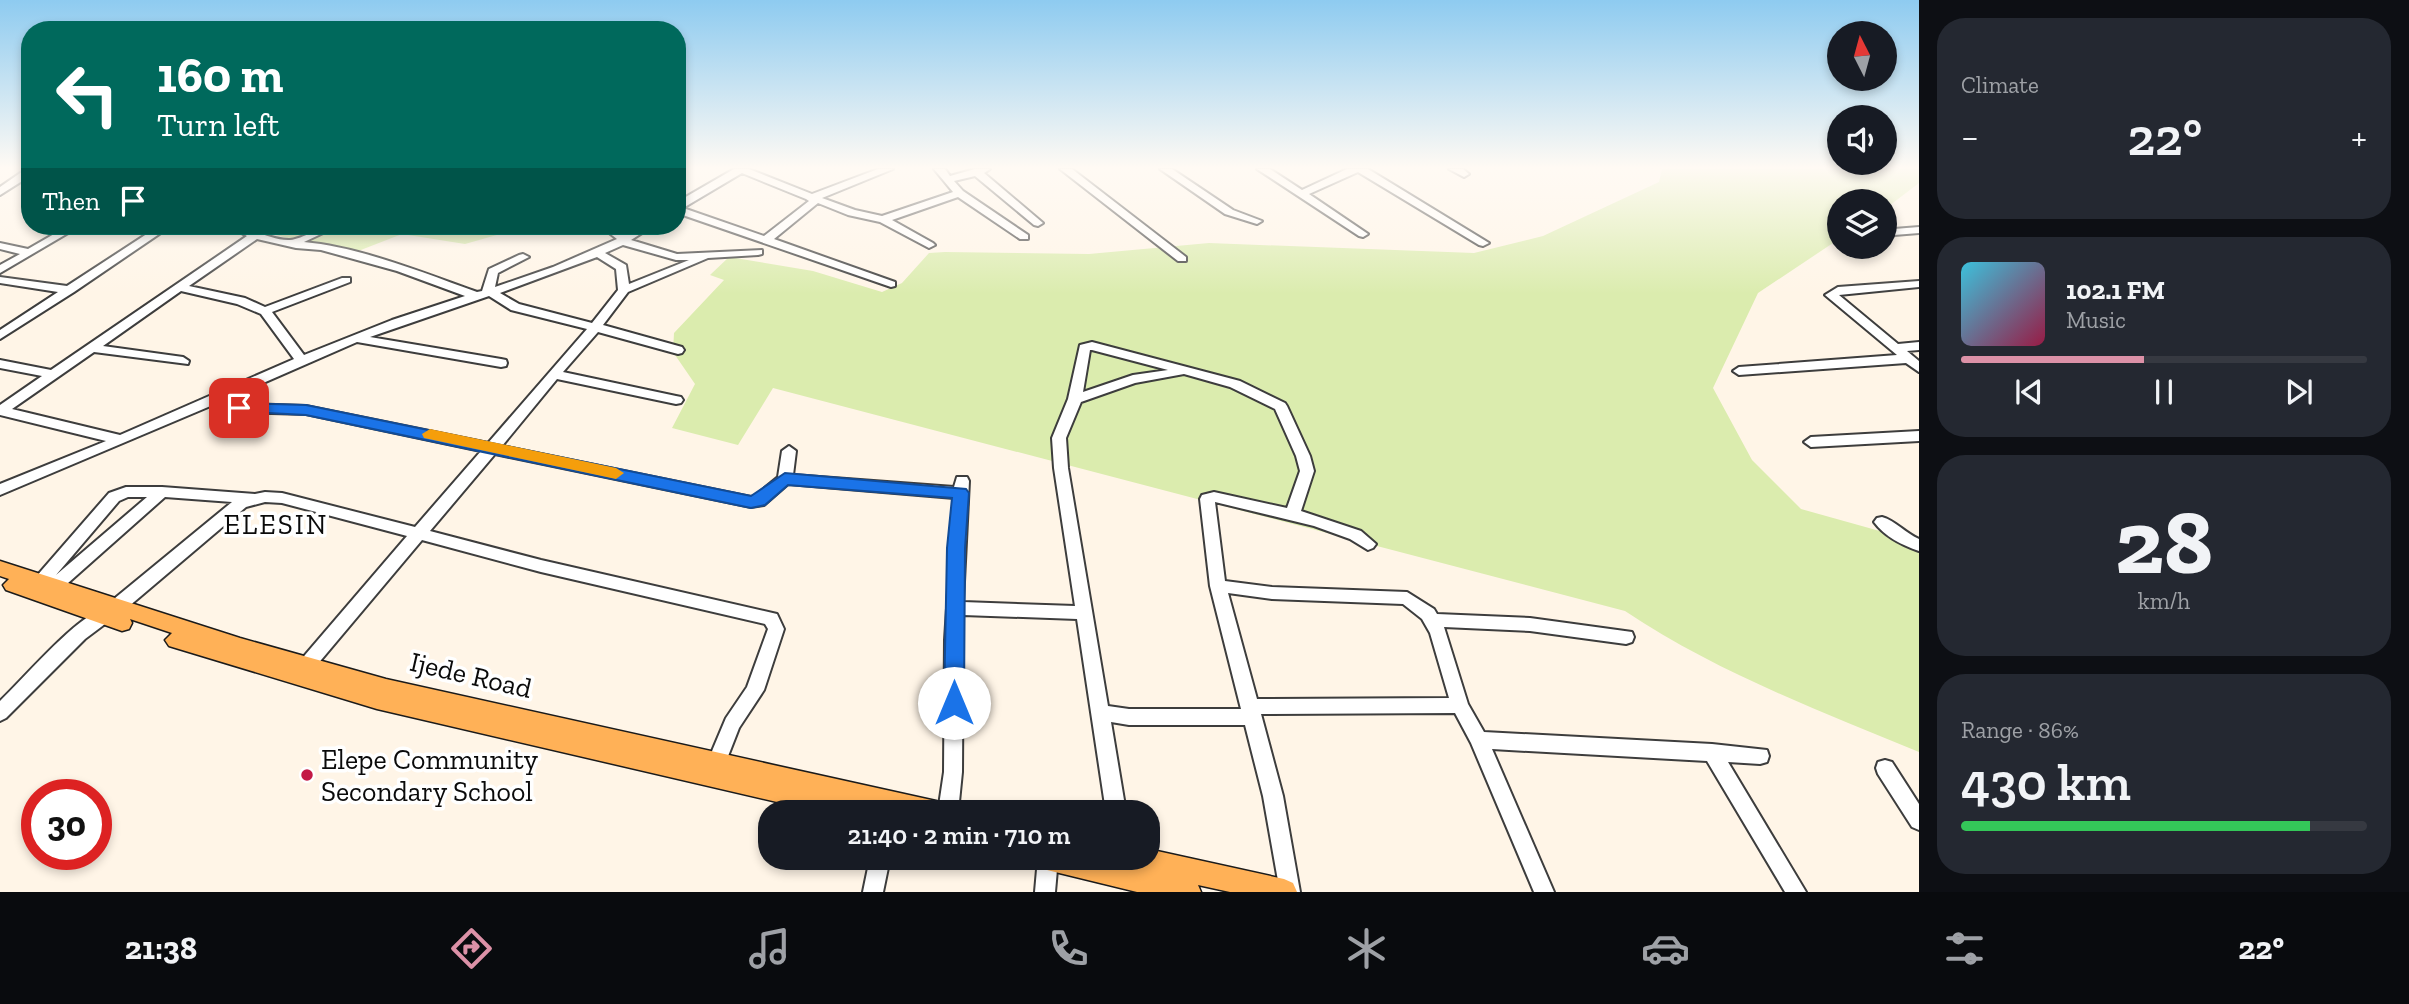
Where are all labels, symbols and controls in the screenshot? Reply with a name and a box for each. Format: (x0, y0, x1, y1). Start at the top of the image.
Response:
north arrow (1827, 21, 1897, 91)
map controls (1827, 21, 1897, 259)
text: 160 m (157, 46, 283, 105)
icon: left (42, 49, 133, 140)
text: Climate (1961, 71, 2039, 99)
button: sound (1827, 105, 1897, 175)
text: Turn left (157, 106, 279, 144)
text: 22° (2128, 106, 2202, 168)
text: − (1961, 114, 1979, 160)
text: + (2351, 114, 2367, 160)
icon: arrive (114, 182, 152, 220)
text: Then (42, 185, 100, 217)
button: layers (1827, 189, 1897, 259)
text: 102.1 FM (2066, 274, 2165, 306)
text: Music (2066, 306, 2126, 334)
icon: previous (2010, 373, 2048, 411)
icon: pause (2145, 373, 2183, 411)
icon: next (2280, 373, 2318, 411)
pin (209, 378, 269, 438)
icon: arrive (220, 389, 258, 427)
text: 28 (2115, 487, 2213, 596)
district label: ELESIN (224, 508, 328, 541)
text: km/h (2138, 587, 2190, 615)
street label: Ijede Road (407, 645, 535, 705)
position arrow (917, 666, 991, 740)
text: Range · 86% (1961, 716, 2079, 744)
place label: Elepe Community Secondary School (321, 743, 539, 808)
text: 430 km (1961, 751, 2131, 813)
marker: Elepe Community Secondary School (299, 767, 315, 783)
speed limit sign: 30 (21, 779, 112, 870)
text: 21:40 · 2 min · 710 m (848, 819, 1070, 851)
icon: directions (447, 924, 496, 973)
icon: music (745, 924, 794, 973)
icon: phone (1044, 924, 1093, 973)
icon: climate (1342, 924, 1391, 973)
icon: car (1641, 924, 1690, 973)
icon: filters (1940, 924, 1989, 973)
text: 21:38 (125, 929, 197, 967)
text: 22° (2238, 929, 2284, 967)

